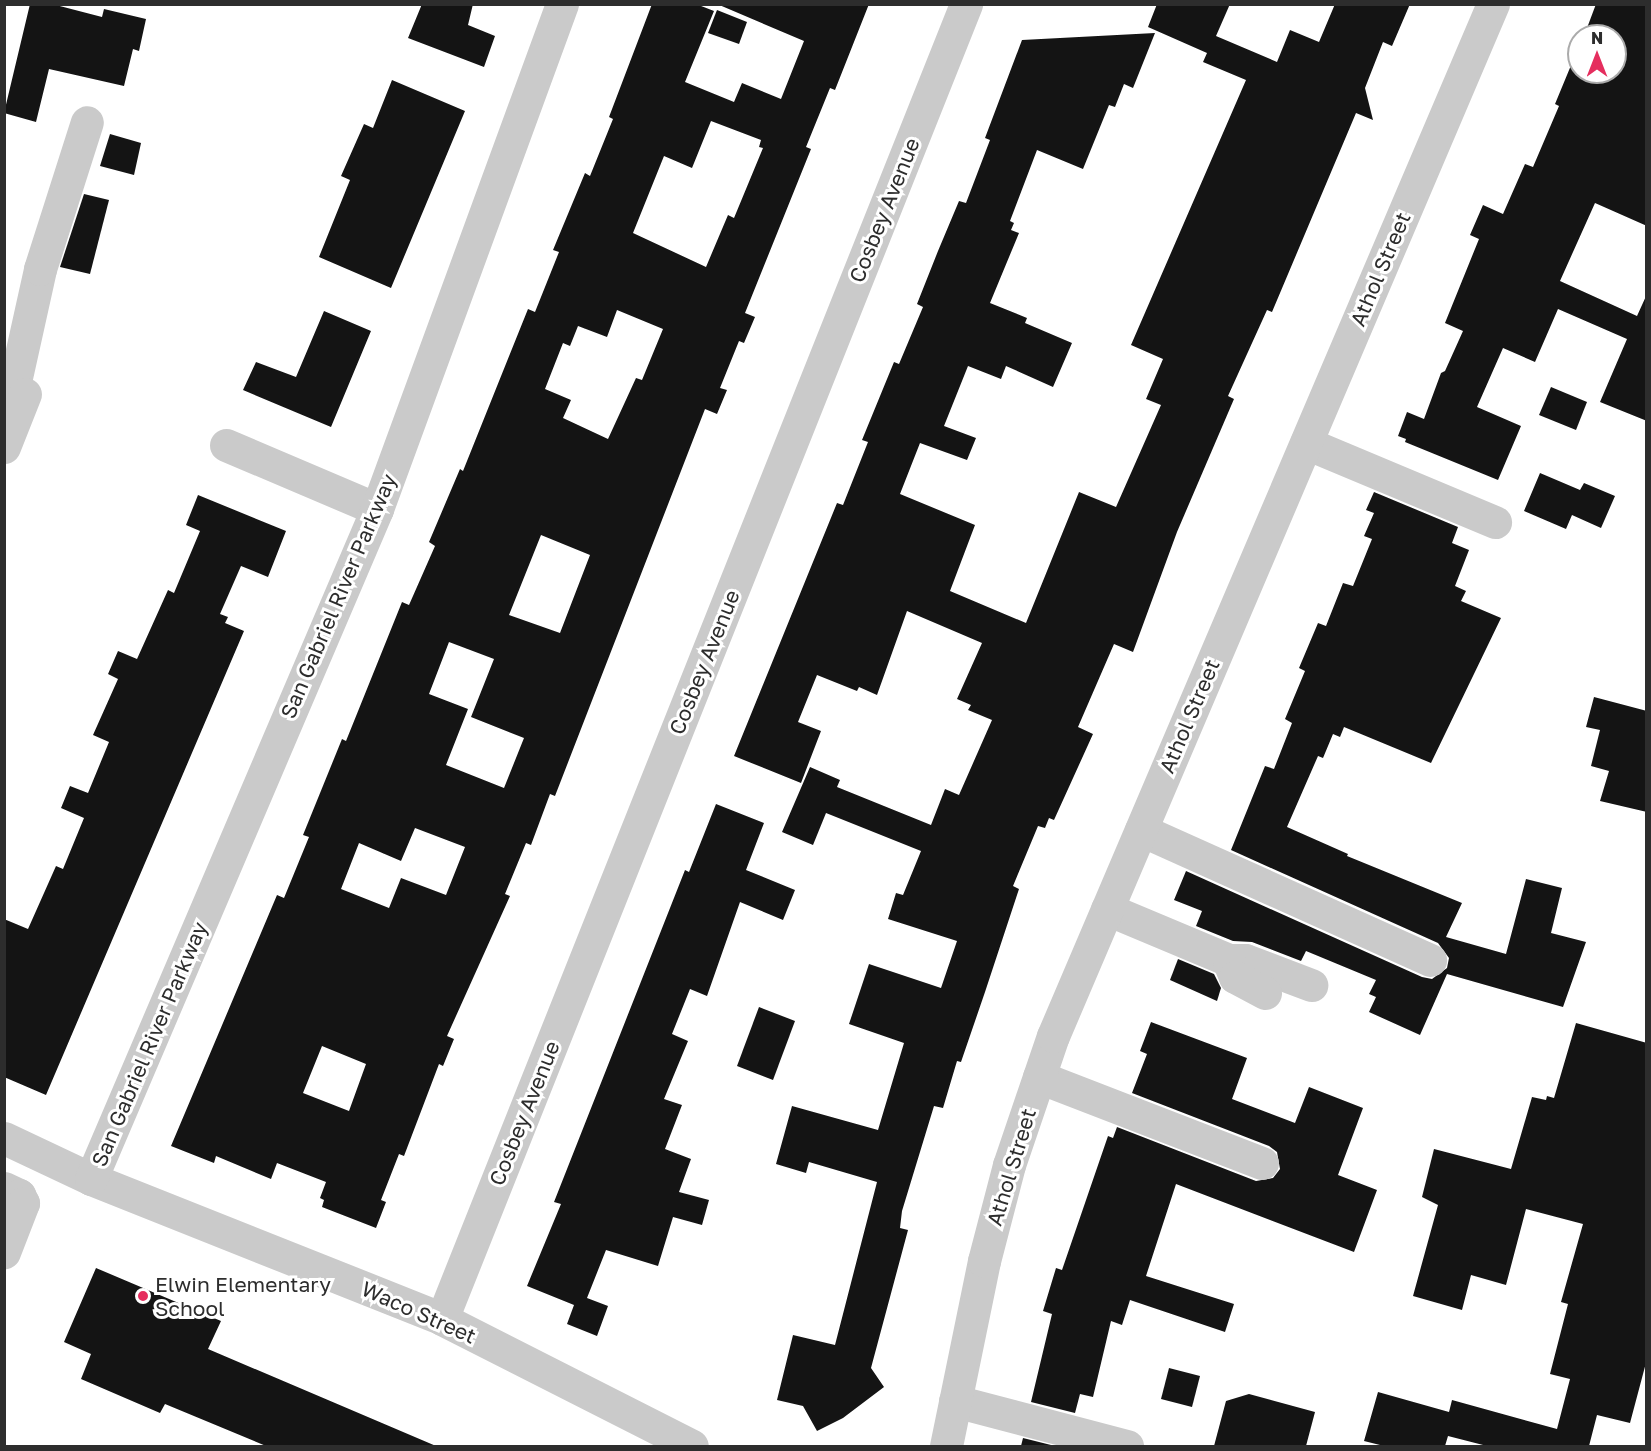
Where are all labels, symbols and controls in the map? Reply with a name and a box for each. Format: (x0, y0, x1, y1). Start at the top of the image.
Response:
north arrow (1567, 24, 1627, 84)
text: N (1591, 28, 1603, 48)
street label: Cosbey Avenue (844, 134, 924, 286)
street label: Athol Street (1345, 208, 1415, 330)
street label: San Gabriel River Parkway (275, 470, 401, 722)
street label: Cosbey Avenue (664, 586, 744, 738)
street label: Athol Street (1154, 655, 1224, 777)
street label: San Gabriel River Parkway (86, 918, 212, 1170)
street label: Cosbey Avenue (484, 1037, 564, 1189)
street label: Athol Street (981, 1105, 1041, 1229)
place label: Elwin Elementary School (155, 1271, 331, 1321)
street label: Waco Street (358, 1276, 480, 1348)
marker: Elwin Elementary School (136, 1289, 150, 1303)

